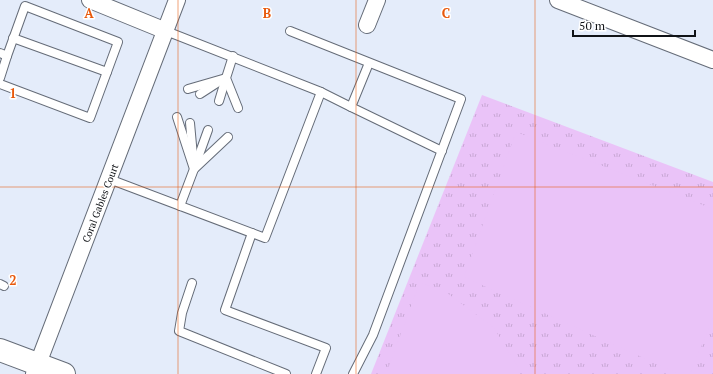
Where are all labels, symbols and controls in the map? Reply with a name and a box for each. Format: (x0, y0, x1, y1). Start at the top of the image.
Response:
text: A (84, 4, 94, 22)
text: B (263, 4, 271, 22)
text: C (442, 4, 450, 22)
scale bar (573, 12, 695, 38)
text: 50 m (579, 18, 606, 33)
text: 1 (9, 84, 17, 102)
street label: Coral Gables Court (79, 162, 122, 244)
text: 2 (9, 271, 17, 289)

